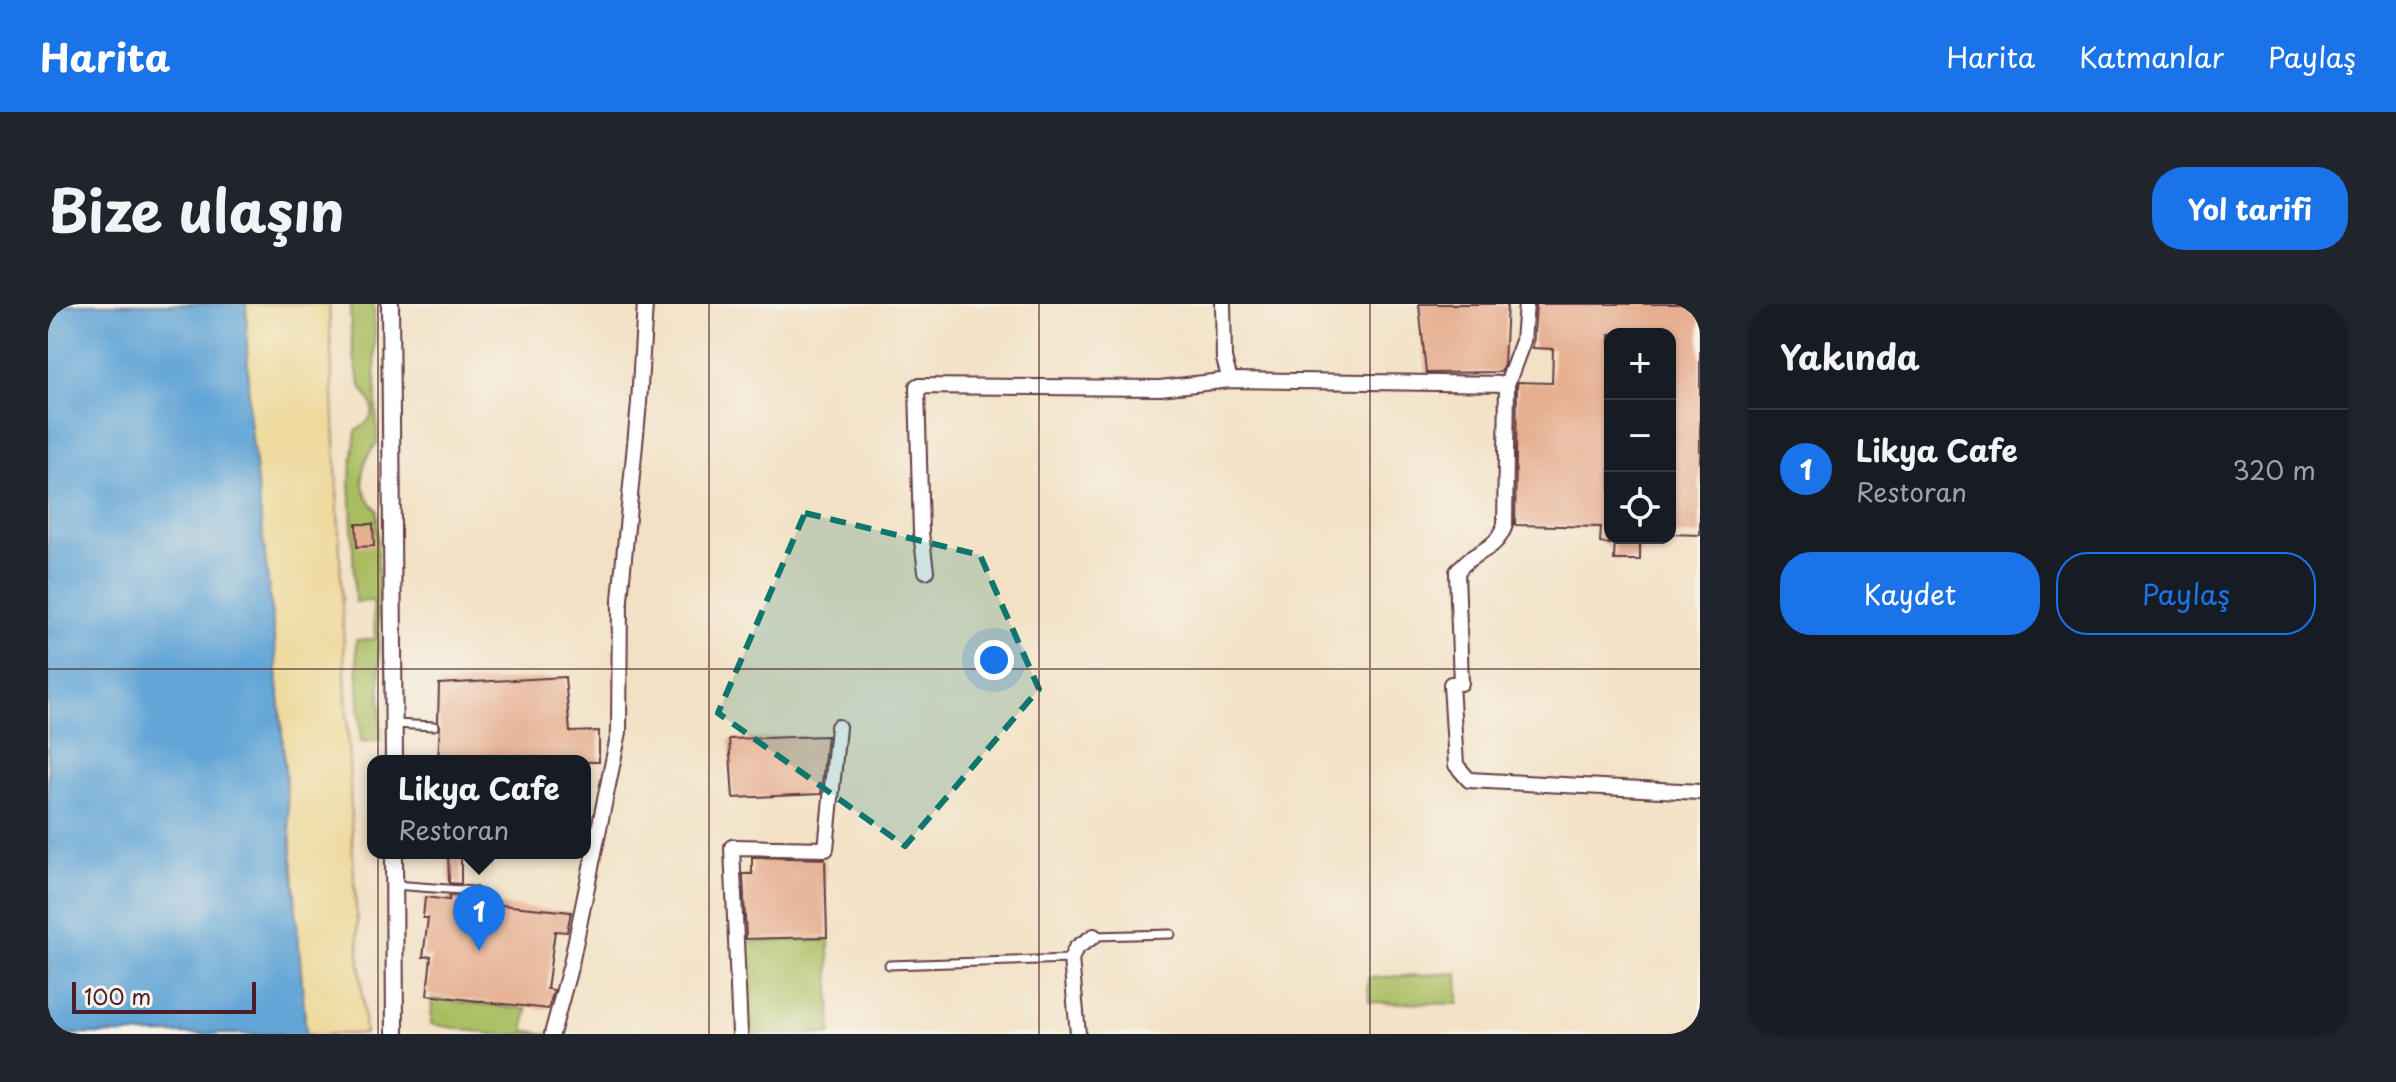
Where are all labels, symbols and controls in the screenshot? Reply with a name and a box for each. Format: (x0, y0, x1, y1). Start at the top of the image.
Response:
text: Harita (40, 28, 171, 85)
text: Harita (1946, 35, 2035, 78)
text: Katmanlar (2079, 35, 2224, 78)
text: Paylaş (2268, 35, 2356, 78)
text: Bize ulaşın (48, 166, 345, 251)
button: Yol tarifi (2152, 167, 2348, 250)
map controls (1604, 328, 1676, 544)
button: + (1604, 328, 1676, 400)
text: Yakında (1780, 330, 1920, 382)
button: − (1604, 400, 1676, 472)
text: Likya Cafe (1856, 427, 2018, 472)
text: 1 (1800, 450, 1812, 489)
text: 320 m (2232, 450, 2316, 489)
button: locate (1604, 472, 1676, 544)
text: Restoran (1856, 472, 1967, 511)
button: Kaydet (1780, 552, 2040, 635)
button: Paylaş (2056, 552, 2316, 635)
your location (974, 640, 1014, 680)
popup (367, 755, 591, 859)
text: Likya Cafe (398, 765, 560, 810)
text: Restoran (398, 810, 509, 849)
pin: 1 (453, 885, 505, 951)
scale bar (72, 978, 256, 1014)
text: 100 m (84, 979, 151, 1012)

